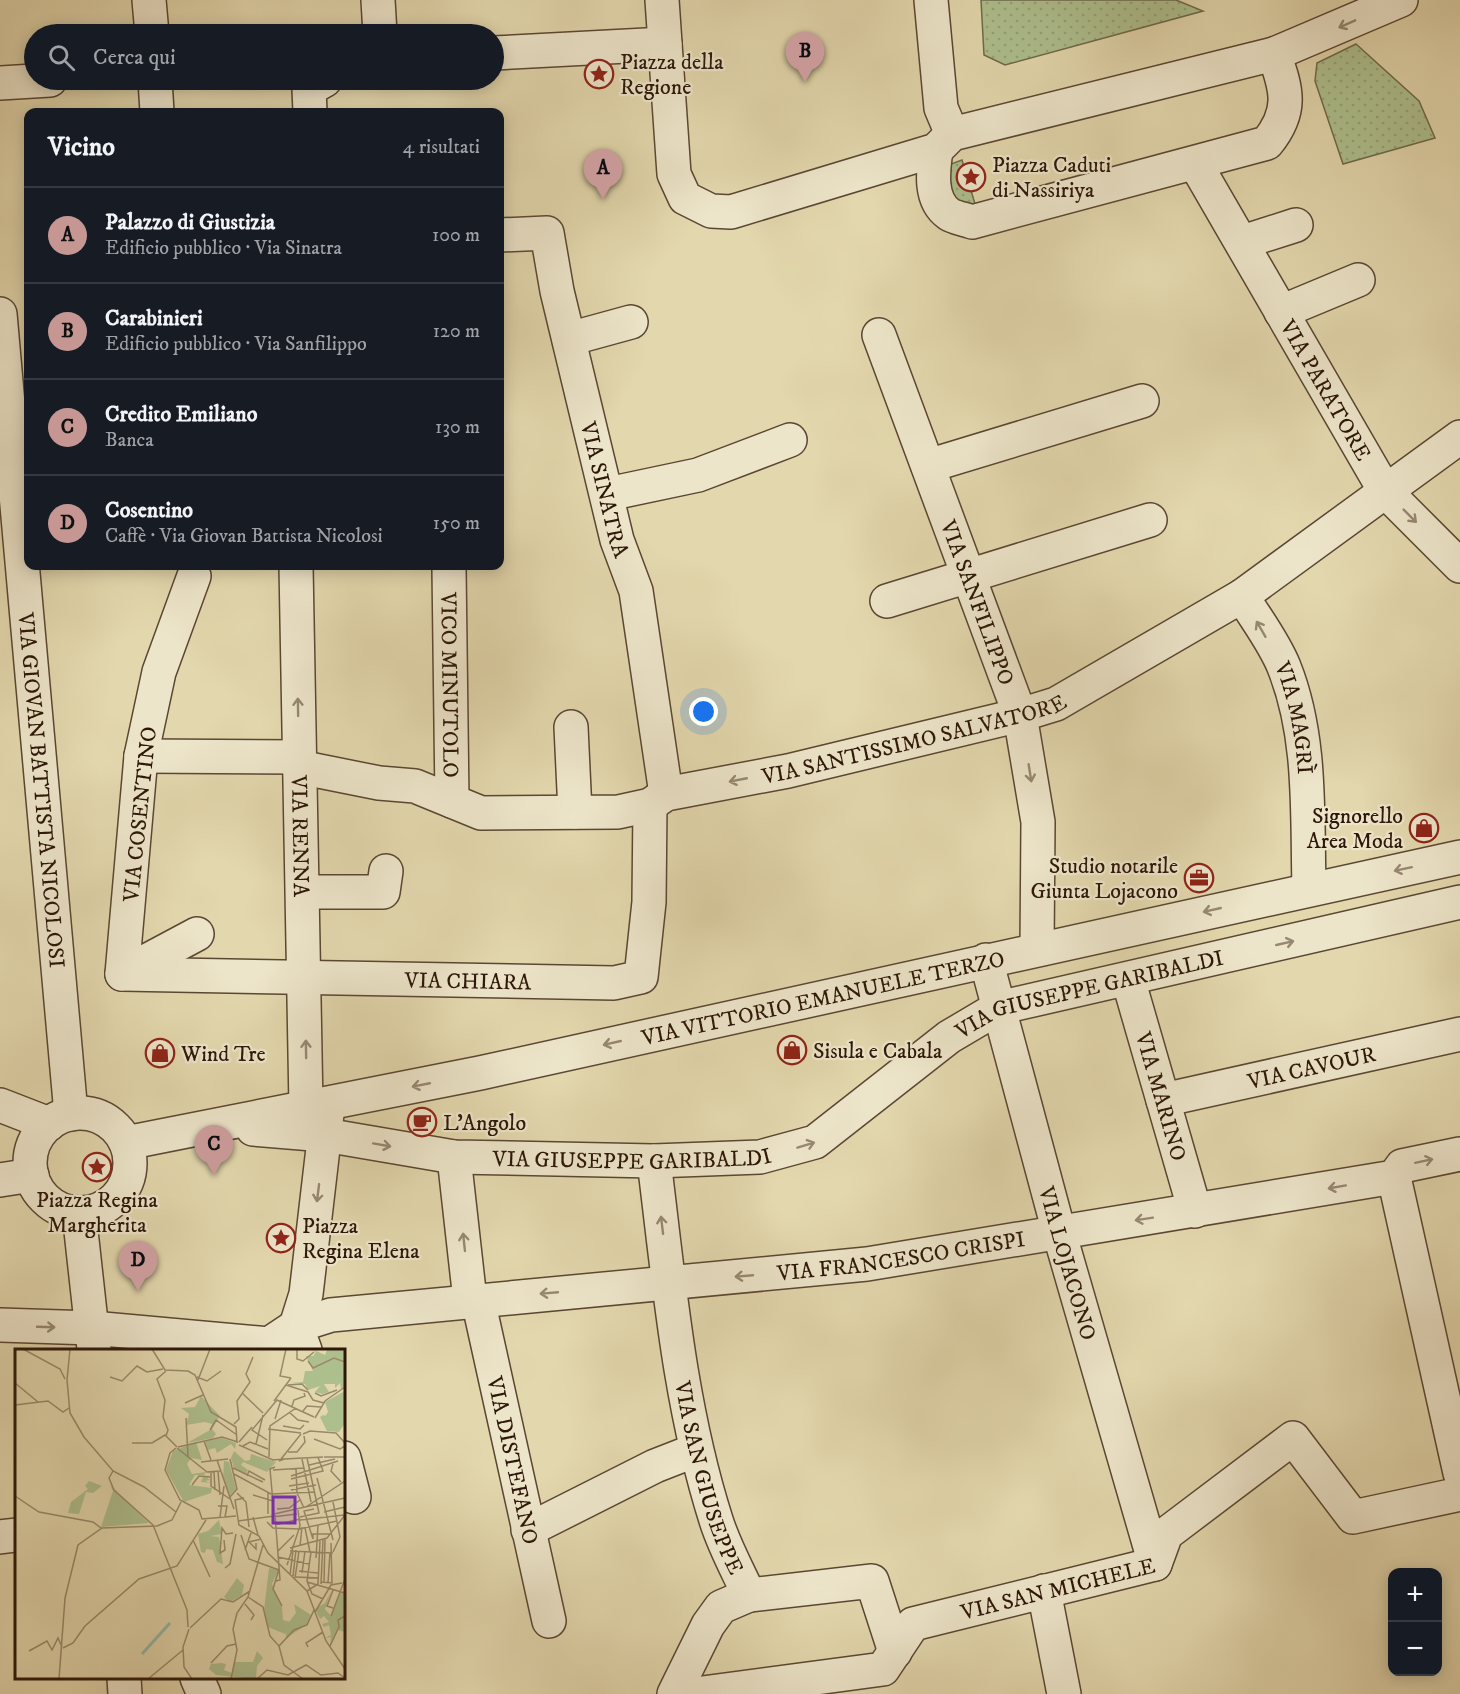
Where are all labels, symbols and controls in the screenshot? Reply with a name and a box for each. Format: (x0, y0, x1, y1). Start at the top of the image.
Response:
one-way arrow (1338, 19, 1356, 30)
search box (24, 24, 504, 90)
pin: B (786, 32, 824, 82)
icon: search (45, 41, 78, 74)
text: Cerca qui (93, 44, 176, 71)
place label: Piazza della Regione (620, 49, 724, 101)
place icon: Piazza della Regione (583, 58, 615, 90)
text: Vicino (48, 131, 115, 164)
text: 4 risultati (403, 135, 480, 160)
pin: A (584, 150, 622, 199)
place label: Piazza Caduti di Nassiriya (992, 152, 1111, 204)
place icon: Piazza Caduti di Nassiriya (955, 161, 987, 193)
text: Palazzo di Giustizia (105, 209, 275, 236)
text: A (61, 223, 74, 248)
text: 100 m (432, 223, 480, 248)
text: Edificio pubblico · Via Sinatra (105, 236, 342, 261)
text: Carabinieri (105, 305, 203, 332)
street label: VIA PARATORE (1273, 314, 1376, 466)
text: B (61, 319, 74, 344)
text: 120 m (433, 319, 480, 344)
text: Edificio pubblico · Via Sanfilippo (105, 332, 367, 357)
text: Credito Emiliano (105, 401, 257, 428)
text: C (61, 415, 74, 440)
text: 130 m (435, 415, 480, 440)
street label: VIA SINATRA (574, 418, 635, 562)
text: Banca (105, 428, 154, 453)
text: Cosentino (105, 497, 193, 524)
one-way arrow (1402, 508, 1417, 523)
text: D (60, 511, 75, 536)
text: 150 m (433, 511, 480, 536)
street label: VIA SANFILIPPO (933, 516, 1020, 689)
text: Caffè · Via Giovan Battista Nicolosi (105, 524, 383, 549)
street label: VICO MINUTOLO (434, 591, 464, 778)
street label: VIA GIOVAN BATTISTA NICOLOSI (11, 610, 70, 969)
one-way arrow (1255, 620, 1267, 637)
street label: VIA MAGRÌ (1268, 657, 1319, 775)
street label: VIA SANTISSIMO SALVATORE (759, 689, 1072, 791)
your location (689, 697, 718, 726)
one-way arrow (293, 698, 304, 718)
street label: VIA COSENTINO (118, 725, 163, 904)
one-way arrow (1025, 762, 1036, 782)
street label: VIA RENNA (285, 774, 314, 898)
one-way arrow (729, 775, 749, 786)
place label: Signorello Area Moda (1307, 803, 1404, 855)
shop icon: Signorello Area Moda (1408, 812, 1440, 844)
place label: Studio notarile Giunta Lojacono (1030, 853, 1178, 905)
office icon: Studio notarile Giunta Lojacono (1183, 862, 1215, 894)
one-way arrow (1393, 864, 1413, 875)
one-way arrow (1203, 905, 1222, 916)
one-way arrow (1275, 936, 1294, 948)
street label: VIA GIUSEPPE GARIBALDI (950, 945, 1226, 1046)
street label: VIA VITTORIO EMANUELE TERZO (638, 946, 1007, 1052)
street label: VIA CHIARA (403, 967, 532, 997)
street label: VIA MARINO (1129, 1028, 1192, 1164)
shop icon: Sisula e Cabala (776, 1034, 808, 1066)
shop icon: Wind Tre (144, 1037, 176, 1069)
one-way arrow (603, 1038, 622, 1050)
place label: Sisula e Cabala (813, 1038, 943, 1065)
one-way arrow (300, 1040, 312, 1060)
place label: Wind Tre (180, 1041, 266, 1068)
street label: VIA CAVOUR (1244, 1041, 1379, 1096)
one-way arrow (412, 1080, 432, 1091)
cafe icon: L'Angolo (406, 1106, 438, 1138)
place label: L'Angolo (443, 1110, 526, 1137)
pin: C (194, 1126, 234, 1175)
one-way arrow (372, 1139, 392, 1150)
one-way arrow (796, 1139, 815, 1150)
street label: VIA GIUSEPPE GARIBALDI (491, 1143, 775, 1176)
place icon: Piazza Regina Margherita (81, 1151, 113, 1183)
one-way arrow (1414, 1155, 1434, 1166)
one-way arrow (1327, 1182, 1347, 1193)
one-way arrow (312, 1183, 323, 1203)
street label: VIA LOJACONO (1032, 1183, 1102, 1343)
place label: Piazza Regina Margherita (36, 1187, 159, 1239)
place label: Piazza Regina Elena (302, 1213, 420, 1265)
one-way arrow (1135, 1214, 1155, 1225)
one-way arrow (657, 1215, 668, 1235)
place icon: Piazza Regina Elena (265, 1222, 297, 1254)
street label: VIA FRANCESCO CRISPI (775, 1226, 1027, 1288)
one-way arrow (458, 1233, 469, 1253)
pin: D (118, 1242, 158, 1291)
one-way arrow (734, 1271, 754, 1282)
one-way arrow (540, 1288, 560, 1299)
one-way arrow (36, 1321, 56, 1332)
inset map (15, 1349, 345, 1679)
street label: VIA DISTEFANO (480, 1373, 544, 1547)
street label: VIA SAN GIUSEPPE (668, 1378, 749, 1579)
street label: VIA SAN MICHELE (957, 1552, 1158, 1627)
map controls (1388, 1568, 1442, 1676)
button: + (1388, 1568, 1442, 1622)
button: − (1388, 1622, 1442, 1676)

